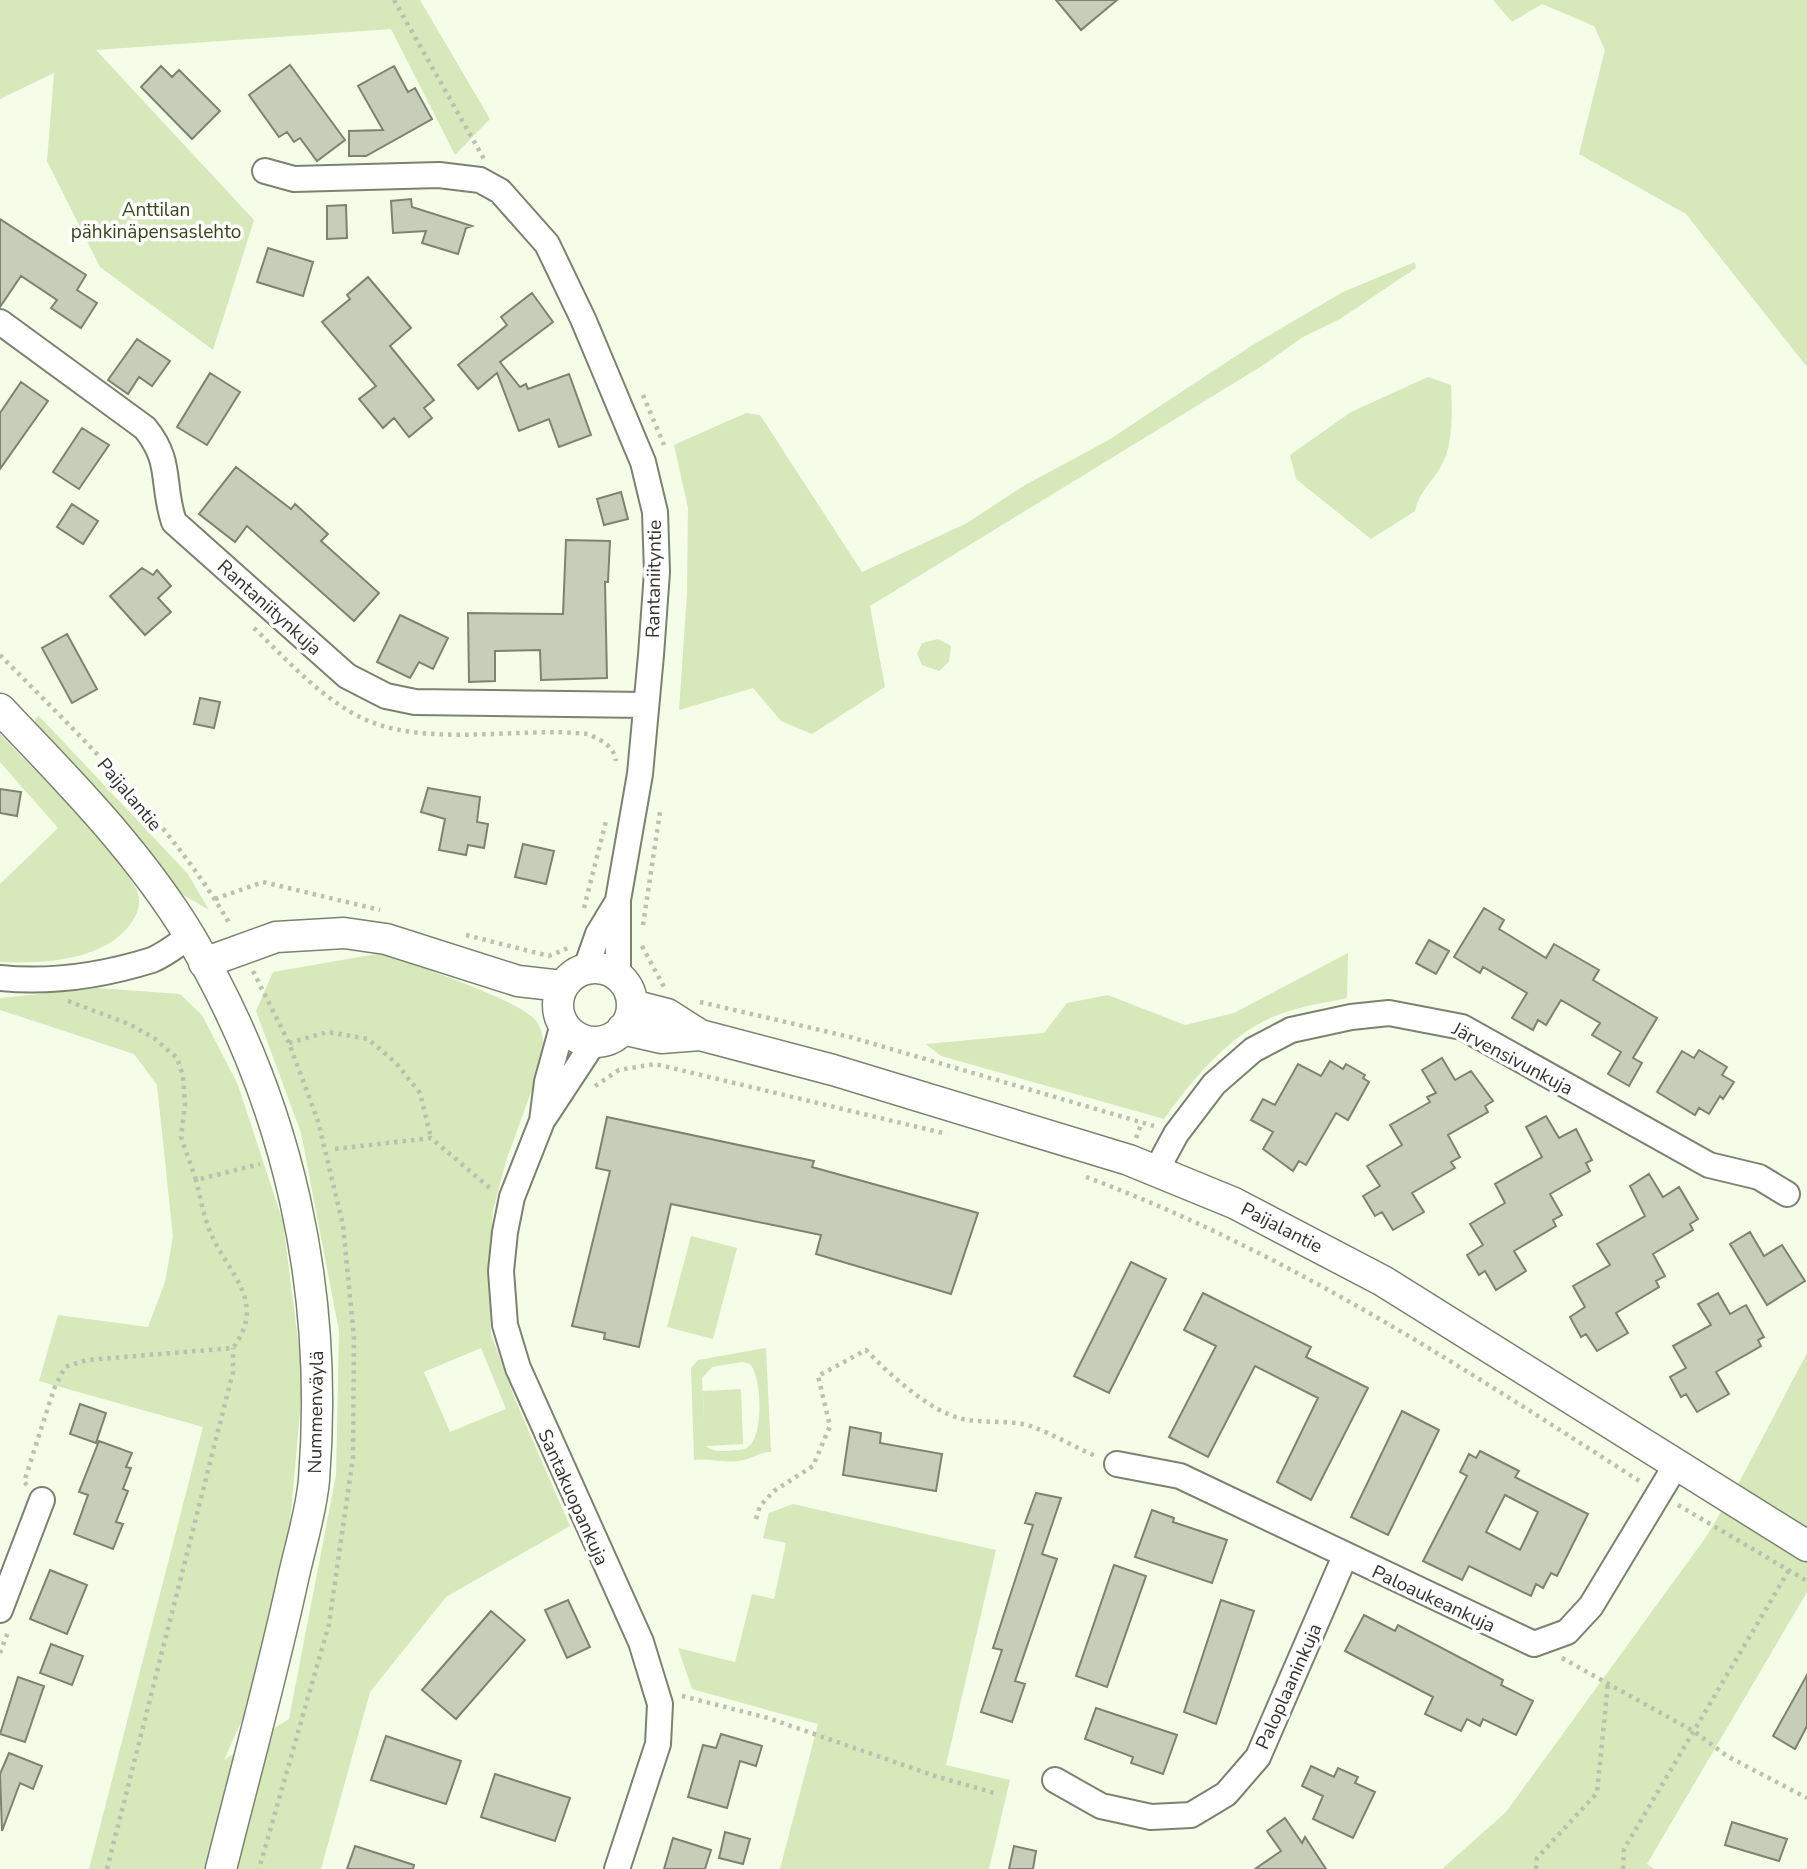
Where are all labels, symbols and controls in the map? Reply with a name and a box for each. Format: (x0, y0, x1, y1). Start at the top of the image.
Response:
park label: Anttilan pähkinäpensaslehto (71, 197, 241, 245)
street label: Rantaniityntie (640, 520, 668, 638)
street label: Rantaniitynkuja (212, 554, 327, 662)
street label: Paijalantie (91, 752, 168, 837)
street label: Järvensivunkuja (1447, 1016, 1578, 1102)
street label: Paijalantie (1236, 1196, 1327, 1260)
street label: Nummenväylä (302, 1350, 330, 1474)
street label: Santakuopankuja (531, 1425, 615, 1570)
street label: Paloaukeankuja (1368, 1559, 1500, 1639)
street label: Paloplaaninkuja (1250, 1619, 1328, 1753)

